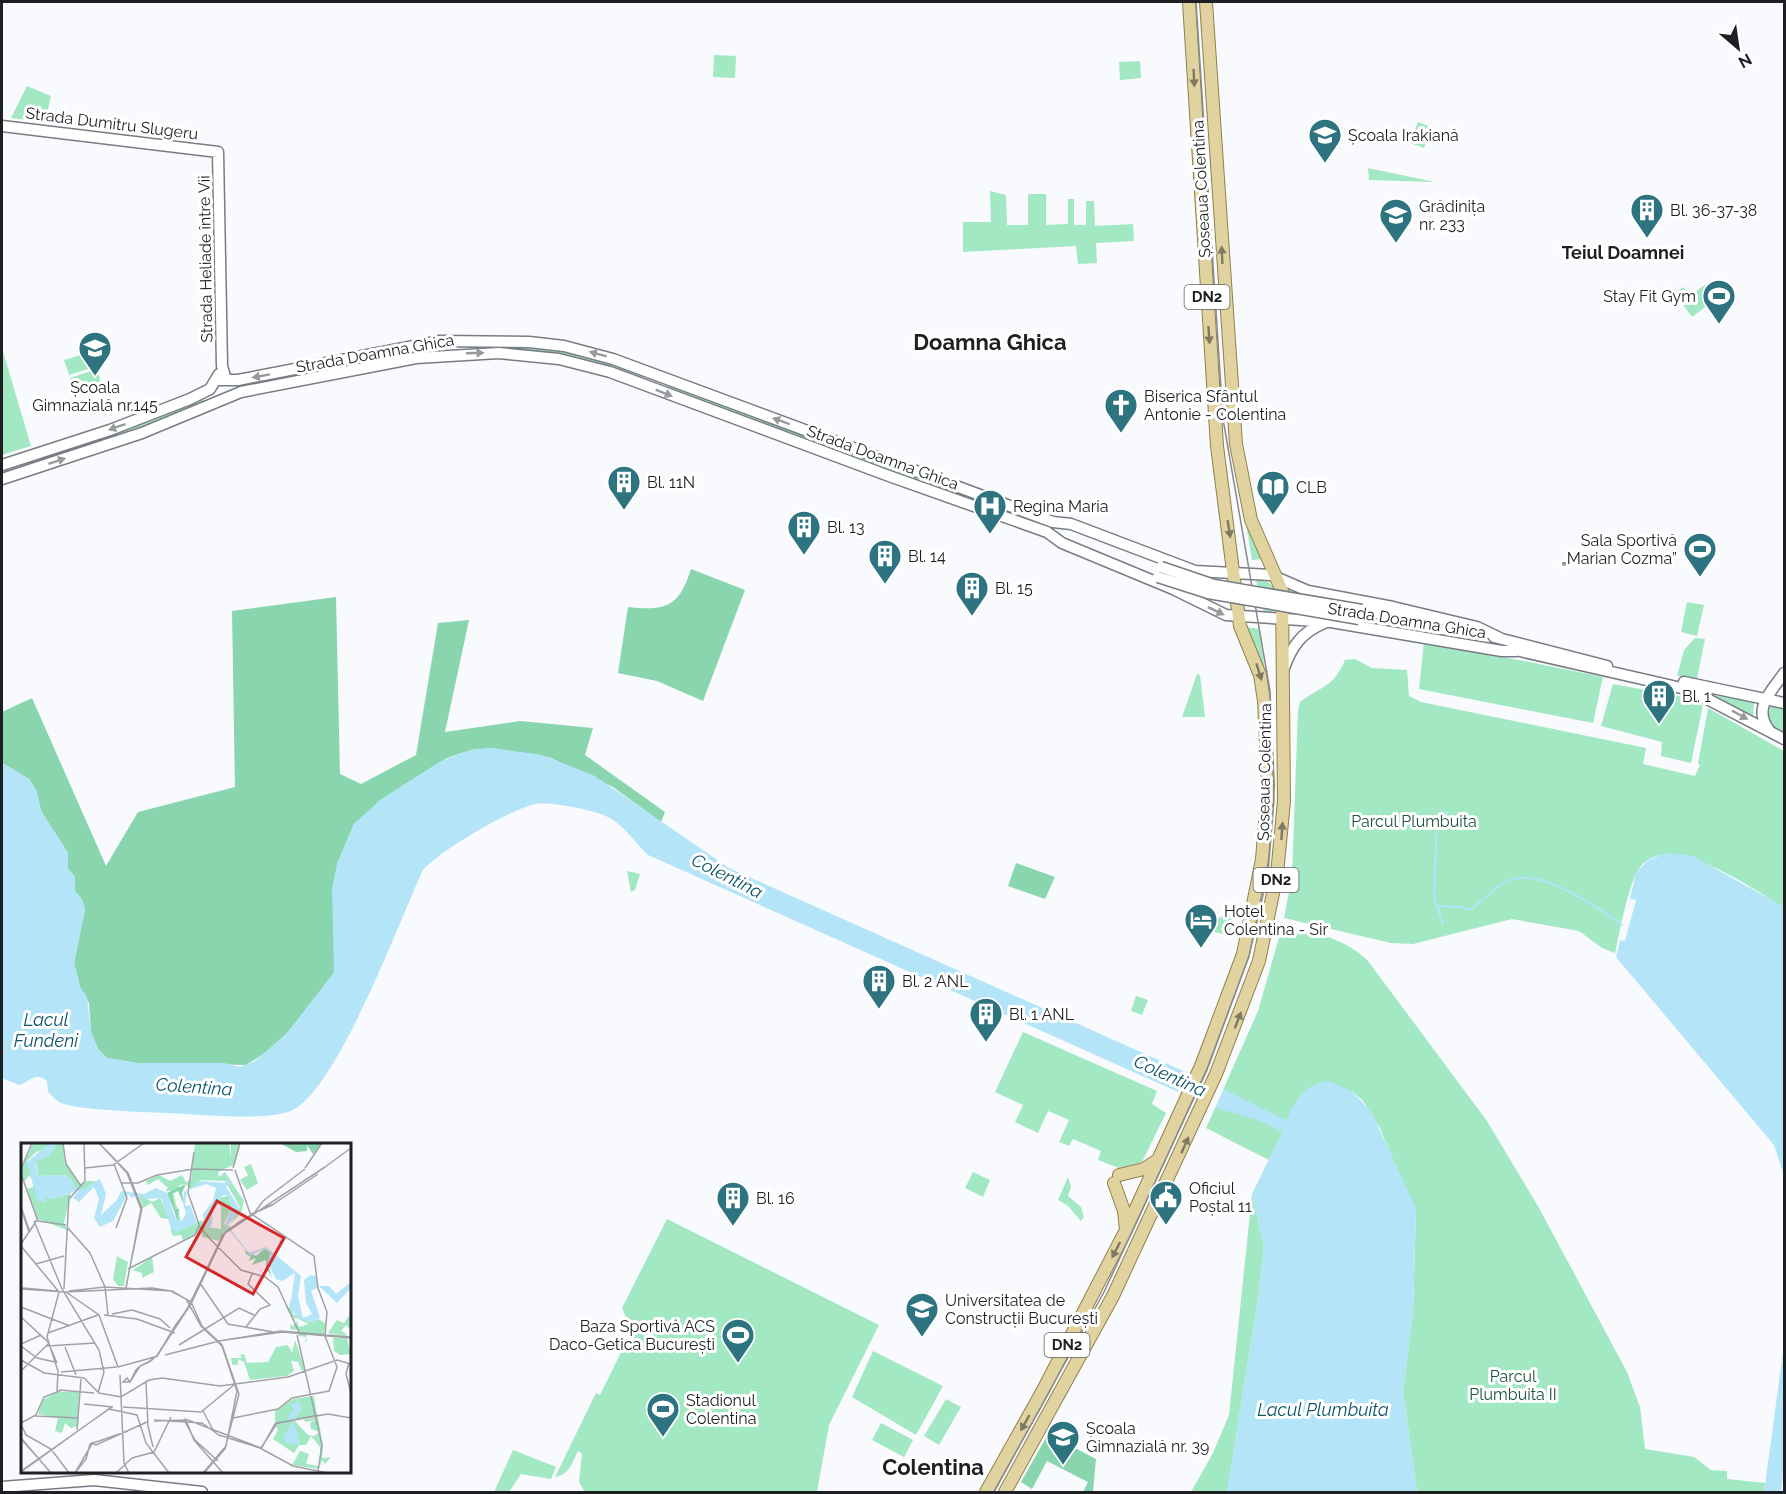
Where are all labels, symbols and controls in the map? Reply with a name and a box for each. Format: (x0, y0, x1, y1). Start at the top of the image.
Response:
north arrow (1708, 18, 1768, 78)
text: N (1735, 49, 1755, 72)
one-way arrow (1189, 68, 1198, 87)
street label: Strada Dumitru Slugeru (25, 103, 199, 144)
school or university icon: Școala Irakiană (1307, 117, 1343, 164)
street label: Șoseaua Colentina (1188, 120, 1215, 258)
place label: Școala Irakiană (1348, 126, 1459, 145)
street label: Strada Heliade între Vii (195, 175, 216, 343)
building icon: Bl. 36-37-38 (1629, 192, 1665, 239)
school or university icon: Grădinița nr. 233 (1378, 197, 1414, 244)
place label: Grădinița nr. 233 (1419, 197, 1485, 234)
place label: Bl. 36-37-38 (1670, 201, 1757, 220)
district label: Teiul Doamnei (1562, 242, 1684, 263)
one-way arrow (1217, 246, 1226, 265)
sports icon: Stay Fit Gym (1701, 278, 1737, 325)
road number: DN2 (1184, 285, 1230, 309)
place label: Stay Fit Gym (1603, 287, 1696, 306)
one-way arrow (1204, 326, 1214, 345)
district label: Doamna Ghica (913, 329, 1067, 355)
school or university icon: Școala Gimnazială nr.145 (77, 330, 113, 377)
street label: Strada Doamna Ghica (295, 330, 456, 377)
one-way arrow (465, 348, 484, 358)
one-way arrow (589, 349, 607, 359)
one-way arrow (251, 371, 270, 380)
place label: Școala Gimnazială nr.145 (32, 378, 158, 415)
church icon: Biserica Sfântul Antonie - Colentina (1103, 387, 1139, 434)
place label: Biserica Sfântul Antonie - Colentina (1144, 387, 1286, 424)
one-way arrow (655, 389, 673, 398)
one-way arrow (772, 416, 790, 426)
street label: Strada Doamna Ghica (804, 421, 961, 494)
one-way arrow (108, 422, 126, 432)
one-way arrow (48, 456, 66, 465)
building icon: Bl. 11N (606, 464, 642, 511)
library icon: CLB (1255, 469, 1291, 516)
place label: Bl. 11N (647, 473, 695, 492)
place label: CLB (1296, 478, 1327, 497)
hospital icon: Regina Maria (972, 488, 1008, 535)
place label: Regina Maria (1013, 497, 1109, 516)
building icon: Bl. 13 (786, 509, 822, 556)
place label: Bl. 13 (827, 518, 865, 537)
one-way arrow (1224, 520, 1233, 539)
place label: Sala Sportivă „Marian Cozma” (1561, 531, 1677, 568)
sports icon: Sala Sportivă „Marian Cozma” (1682, 531, 1718, 578)
building icon: Bl. 14 (867, 538, 903, 585)
place label: Bl. 14 (908, 547, 946, 566)
building icon: Bl. 15 (954, 570, 990, 617)
place label: Bl. 15 (995, 579, 1033, 598)
street label: Strada Doamna Ghica (1326, 599, 1488, 642)
one-way arrow (1208, 606, 1225, 615)
one-way arrow (1254, 663, 1264, 681)
building icon: Bl. 1 (1641, 678, 1677, 725)
place label: Bl. 1 (1682, 687, 1711, 706)
street label: Șoseaua Colentina (1254, 703, 1275, 841)
one-way arrow (1732, 710, 1749, 720)
park label: Parcul Plumbuita (1351, 812, 1477, 831)
one-way arrow (1277, 821, 1287, 840)
water label: Colentina (688, 849, 766, 902)
road number: DN2 (1254, 868, 1298, 892)
hotel icon: Hotel Colentina - Sir (1183, 902, 1219, 949)
place label: Hotel Colentina - Sir (1224, 902, 1328, 939)
building icon: Bl. 2 ANL (861, 963, 897, 1010)
place label: Bl. 2 ANL (902, 972, 969, 991)
building icon: Bl. 1 ANL (968, 996, 1004, 1043)
place label: Bl. 1 ANL (1009, 1005, 1075, 1024)
water label: Lacul Fundeni (14, 1009, 79, 1051)
one-way arrow (1234, 1011, 1244, 1029)
water label: Colentina (1131, 1050, 1210, 1101)
water label: Colentina (155, 1073, 233, 1100)
one-way arrow (1180, 1136, 1190, 1154)
inset map (21, 1143, 351, 1473)
public building icon: Oficiul Poștal 11 (1148, 1179, 1184, 1226)
place label: Oficiul Poștal 11 (1189, 1179, 1252, 1216)
building icon: Bl. 16 (715, 1180, 751, 1227)
place label: Bl. 16 (756, 1189, 795, 1208)
one-way arrow (1111, 1242, 1121, 1259)
school or university icon: Universitatea de Construcții București (904, 1291, 940, 1338)
place label: Universitatea de Construcții București (945, 1291, 1098, 1328)
place label: Baza Sportivă ACS Daco-Getica București (549, 1317, 715, 1354)
sports icon: Baza Sportivă ACS Daco-Getica București (720, 1317, 756, 1364)
road number: DN2 (1044, 1333, 1090, 1357)
park label: Parcul Plumbuita II (1469, 1367, 1557, 1404)
sports icon: Stadionul Colentina (645, 1391, 681, 1438)
place label: Stadionul Colentina (686, 1391, 756, 1428)
water label: Lacul Plumbuita (1257, 1399, 1389, 1420)
one-way arrow (1020, 1414, 1030, 1431)
school or university icon: Școala Gimnazială nr. 39 (1045, 1419, 1081, 1466)
place label: Școala Gimnazială nr. 39 (1086, 1419, 1209, 1456)
district label: Colentina (882, 1454, 984, 1480)

